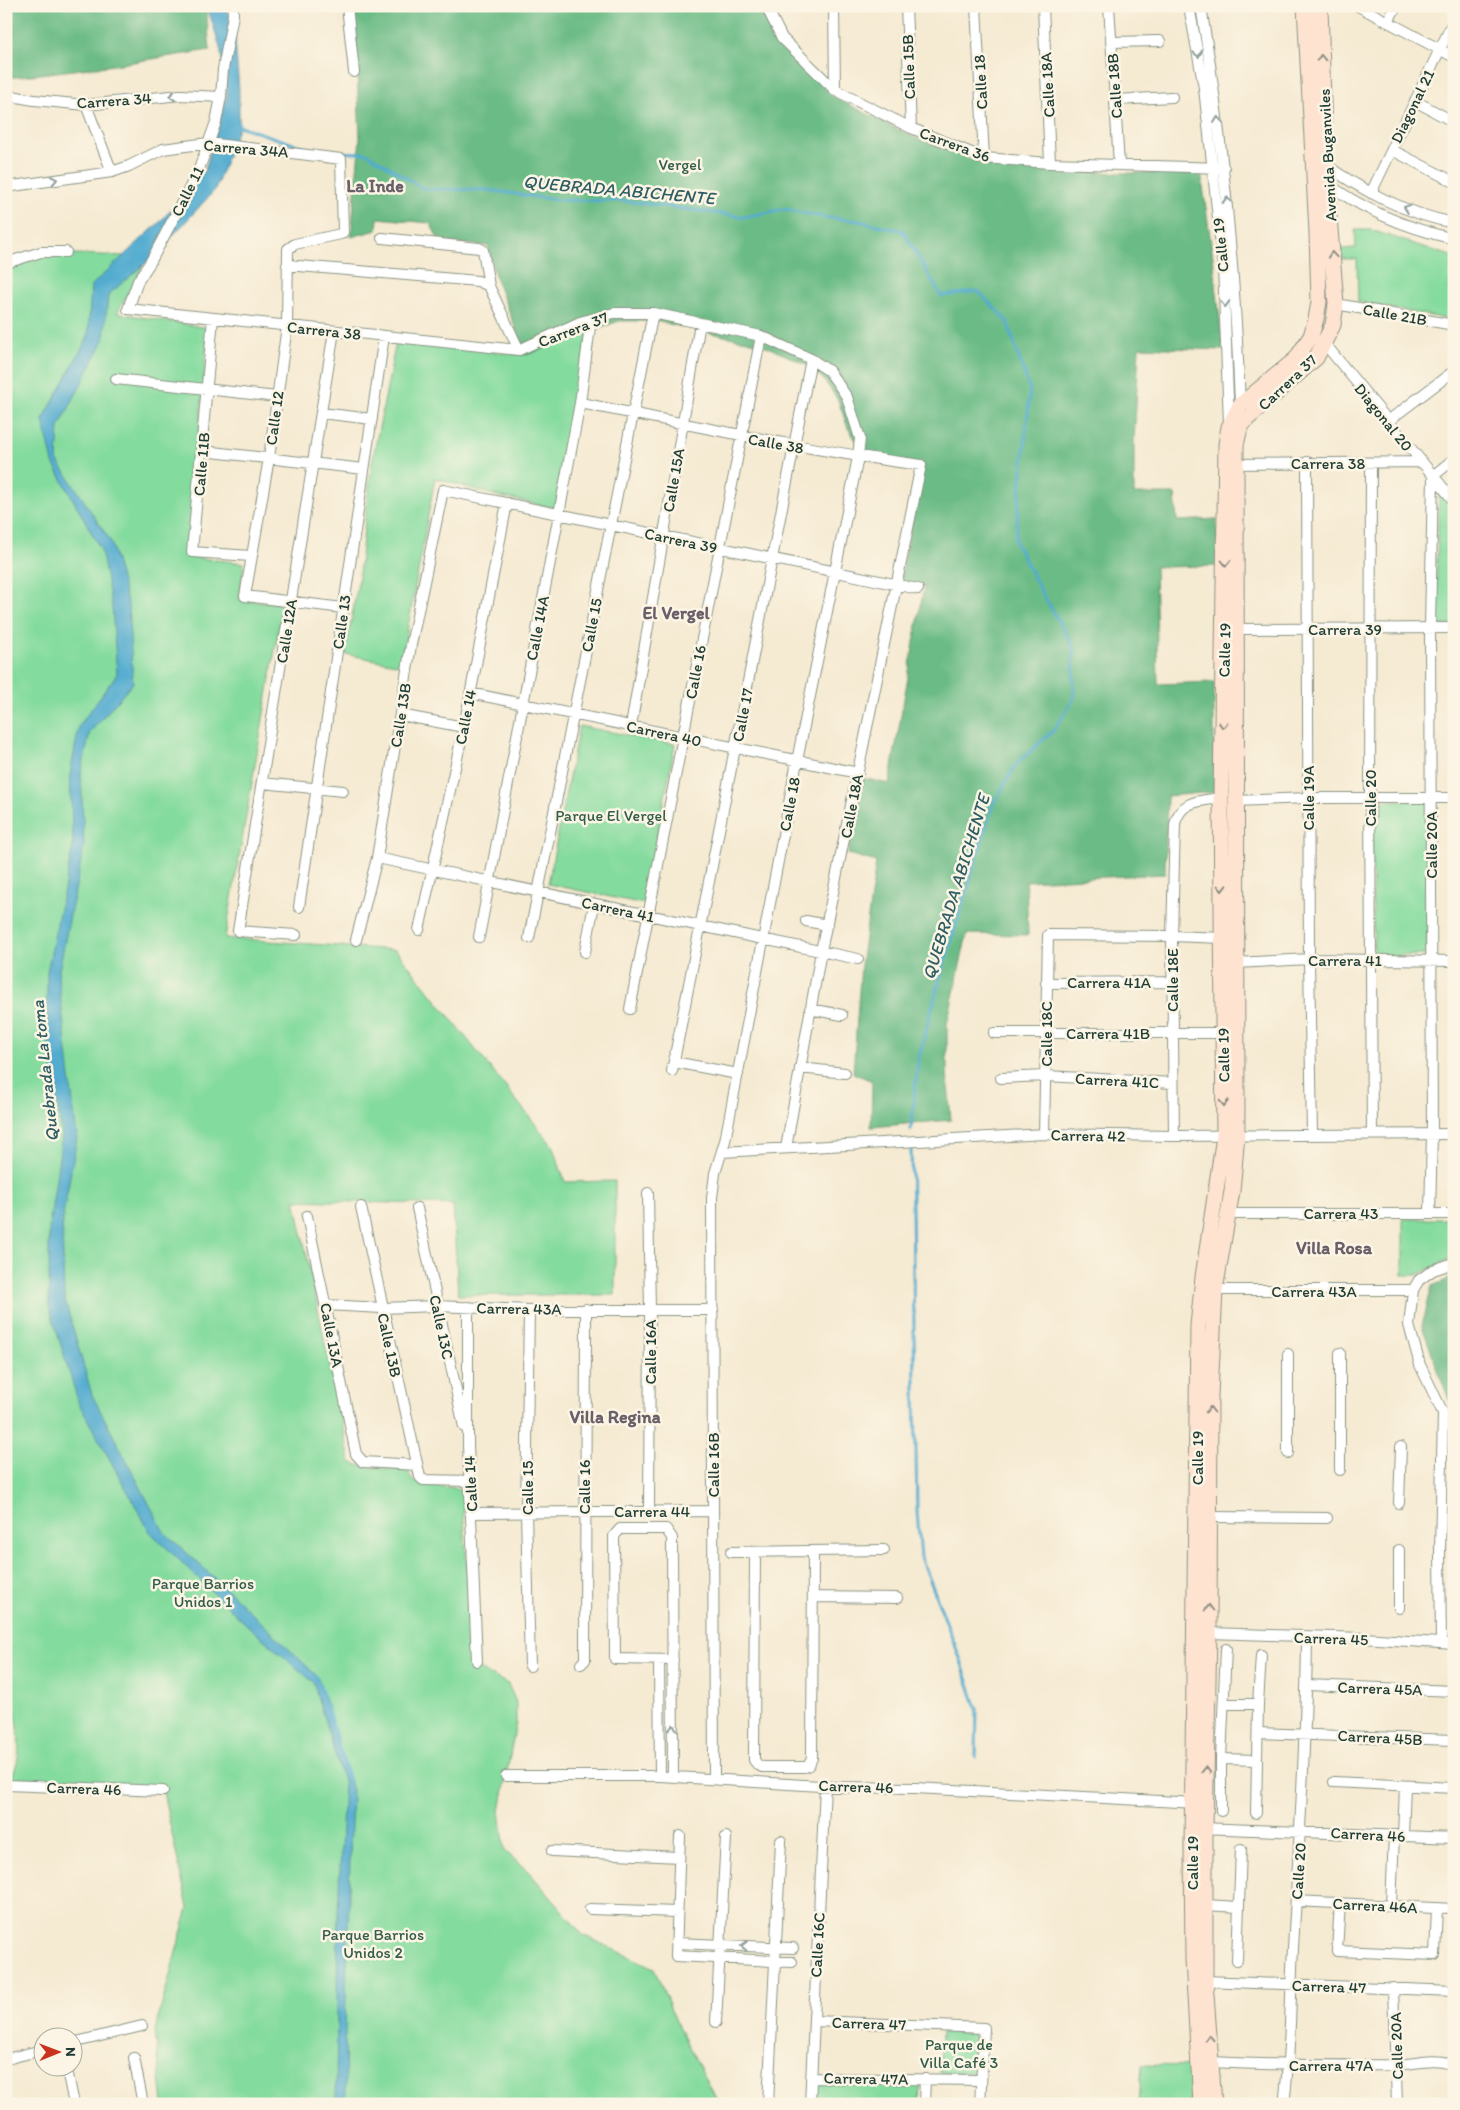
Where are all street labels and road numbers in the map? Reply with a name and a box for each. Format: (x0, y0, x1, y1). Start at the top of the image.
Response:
street label: Calle 15B (898, 34, 919, 100)
street label: Calle 18A (1036, 52, 1059, 118)
street label: Calle 18B (1103, 53, 1126, 119)
street label: Calle 18 (970, 54, 991, 110)
street label: Diagonal 21 (1386, 66, 1439, 146)
street label: Carrera 34 (76, 88, 153, 113)
street label: Avenida Buganviles (1315, 88, 1340, 222)
street label: Carrera 36 (917, 123, 993, 166)
street label: Carrera 34A (203, 135, 289, 162)
street label: Calle 11 (167, 162, 208, 220)
street label: Calle 19 (1208, 217, 1233, 273)
street label: Calle 21B (1361, 299, 1429, 329)
street label: Carrera 37 (535, 307, 611, 352)
street label: Carrera 38 (286, 317, 362, 344)
street label: Carrera 37 (1254, 350, 1321, 414)
street label: Diagonal 20 (1350, 379, 1417, 455)
street label: Calle 12 (261, 389, 288, 446)
street label: Calle 38 (747, 429, 806, 458)
street label: Calle 11B (189, 431, 214, 497)
street label: Calle 15A (658, 446, 688, 514)
street label: Carrera 38 (1291, 454, 1365, 473)
street label: Carrera 39 (643, 524, 719, 557)
street label: Calle 13 (328, 593, 355, 651)
street label: Calle 14A (522, 594, 553, 662)
street label: Calle 15 (577, 596, 606, 654)
street label: Calle 12A (272, 598, 301, 665)
street label: Carrera 39 (1308, 620, 1382, 639)
street label: Calle 19 (1215, 623, 1234, 678)
street label: Calle 16 (681, 643, 710, 701)
street label: Calle 13B (386, 681, 415, 749)
street label: Calle 14 (451, 687, 480, 746)
street label: Calle 17 (728, 687, 757, 744)
street label: Carrera 40 (625, 716, 703, 751)
street label: Calle 19A (1299, 766, 1318, 830)
street label: Calle 20 (1361, 769, 1380, 827)
street label: Calle 18A (836, 772, 867, 840)
street label: Calle 18 (775, 775, 804, 833)
street label: Calle 20A (1422, 811, 1441, 879)
street label: Carrera 41 (580, 893, 657, 927)
street label: Calle 18E (1163, 948, 1182, 1012)
street label: Carrera 41 (1308, 951, 1383, 970)
street label: Carrera 41A (1067, 973, 1151, 992)
street label: Calle 18C (1037, 1001, 1056, 1067)
street label: Carrera 41B (1066, 1024, 1150, 1043)
street label: Calle 19 (1214, 1027, 1233, 1082)
street label: Carrera 41C (1074, 1069, 1160, 1092)
street label: Carrera 42 (1050, 1125, 1126, 1146)
street label: Carrera 43 (1303, 1204, 1379, 1223)
street label: Carrera 43A (1271, 1282, 1357, 1301)
street label: Calle 13C (425, 1293, 458, 1361)
street label: Carrera 43A (476, 1298, 562, 1319)
street label: Calle 13A (316, 1301, 347, 1369)
street label: Calle 13B (373, 1311, 406, 1379)
street label: Calle 16A (641, 1319, 660, 1385)
street label: Calle 19 (1188, 1431, 1207, 1485)
street label: Calle 16B (704, 1432, 723, 1498)
street label: Calle 14 (460, 1455, 481, 1512)
street label: Calle 16 (575, 1460, 594, 1514)
street label: Calle 15 (518, 1461, 537, 1515)
street label: Carrera 44 (614, 1502, 690, 1521)
street label: Carrera 45 (1293, 1628, 1369, 1649)
street label: Carrera 45A (1337, 1678, 1423, 1699)
street label: Carrera 45B (1337, 1726, 1423, 1749)
street label: Carrera 46 (818, 1776, 894, 1797)
street label: Carrera 46 (46, 1778, 122, 1799)
street label: Carrera 46 (1330, 1823, 1406, 1846)
street label: Calle 19 (1183, 1836, 1202, 1890)
street label: Calle 20 (1287, 1842, 1310, 1900)
street label: Carrera 46A (1332, 1894, 1418, 1917)
street label: Calle 16C (806, 1912, 829, 1978)
street label: Carrera 47 (1291, 1976, 1367, 1997)
street label: Calle 20A (1386, 2012, 1407, 2080)
street label: Carrera 47 (831, 2013, 907, 2034)
street label: Carrera 47A (1289, 2056, 1373, 2075)
street label: Carrera 47A (824, 2068, 908, 2089)

